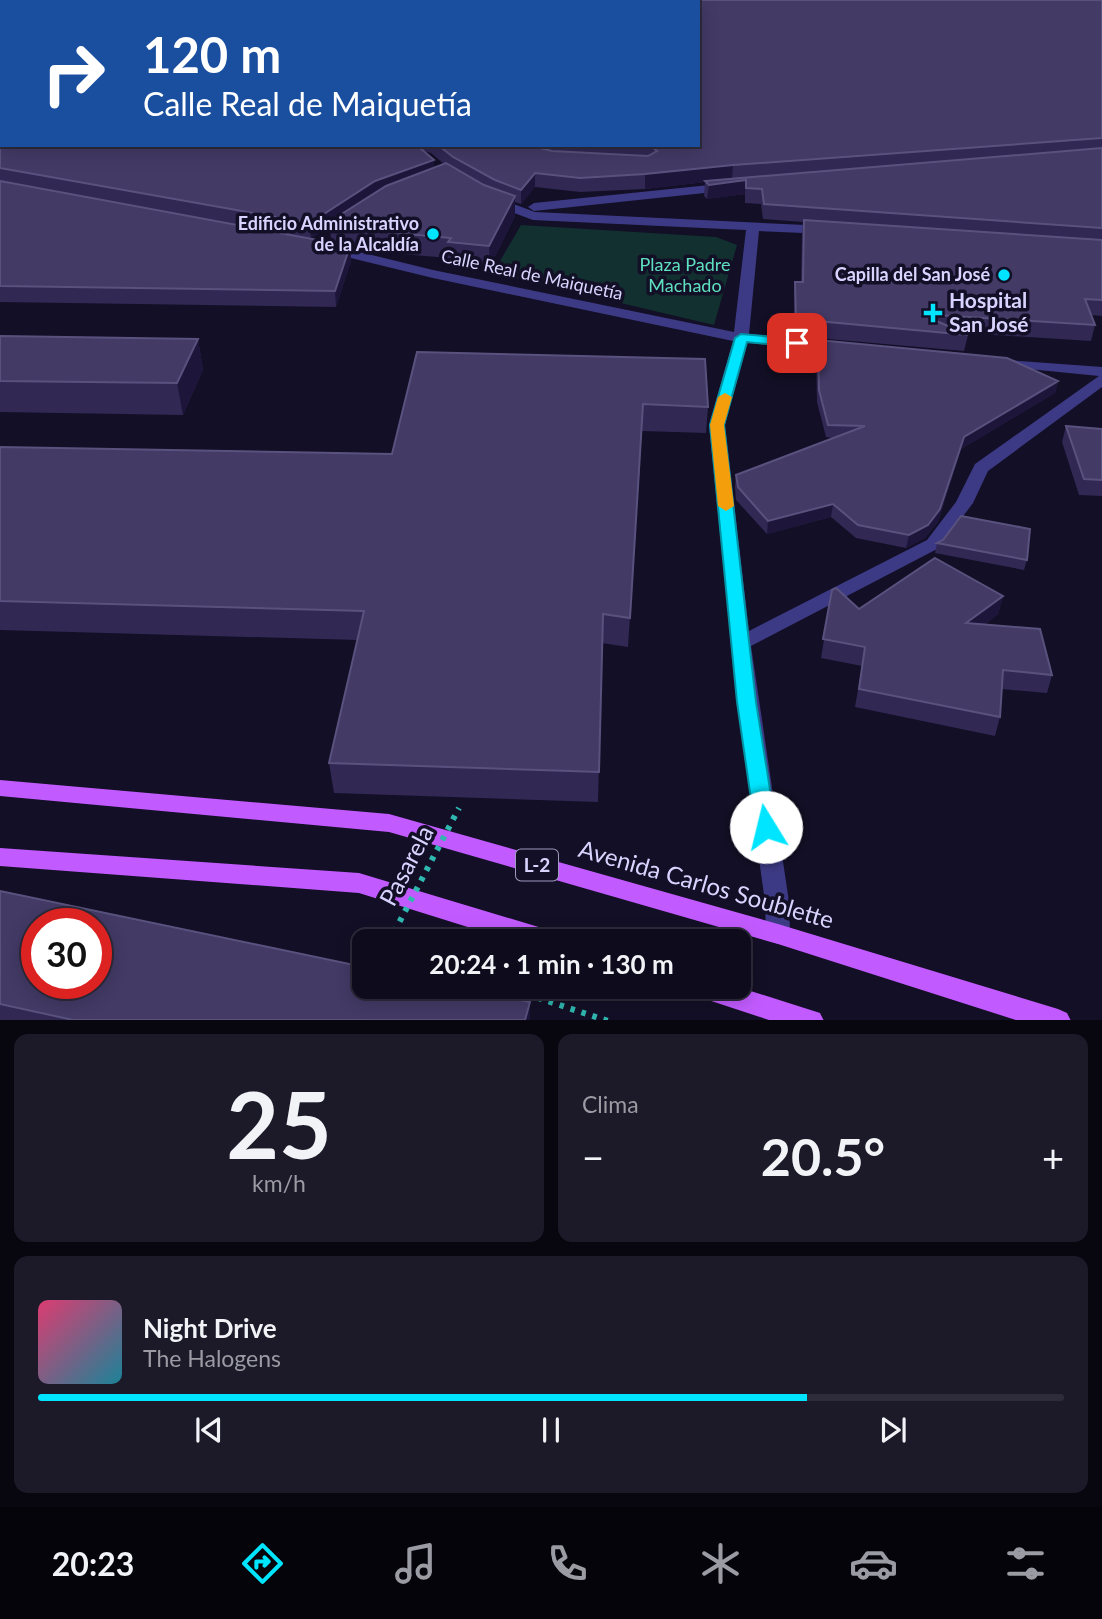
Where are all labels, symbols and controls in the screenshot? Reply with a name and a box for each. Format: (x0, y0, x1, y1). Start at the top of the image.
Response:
text: 120 m (143, 25, 281, 83)
icon: right (28, 28, 119, 119)
text: Calle Real de Maiquetía (143, 84, 472, 123)
place label: Edificio Administrativo de la Alcaldía (238, 212, 419, 255)
marker: Edificio Administrativo de la Alcaldía (425, 226, 441, 242)
street label: Calle Real de Maiquetía (439, 244, 625, 304)
park label: Plaza Padre Machado (640, 253, 730, 296)
place label: Capilla del San José (835, 263, 990, 285)
marker: Capilla del San José (996, 267, 1012, 283)
place label: Hospital San José (949, 287, 1029, 336)
marker: Hospital San José (923, 303, 943, 323)
pin (767, 313, 827, 373)
icon: arrive (778, 324, 816, 362)
position arrow (729, 790, 803, 864)
street label: Pasarela (372, 820, 439, 910)
street label: Avenida Carlos Soublette (576, 833, 837, 934)
road number: L-2 (516, 850, 558, 880)
speed limit sign: 30 (21, 908, 112, 999)
text: 20:24 · 1 min · 130 m (429, 948, 674, 980)
text: 25 (226, 1069, 332, 1178)
text: Clima (582, 1090, 639, 1118)
text: 20.5° (761, 1125, 885, 1187)
text: − (582, 1134, 604, 1180)
text: + (1042, 1134, 1064, 1180)
text: km/h (252, 1169, 306, 1197)
text: Night Drive (143, 1312, 277, 1344)
text: The Halogens (143, 1344, 281, 1372)
icon: previous (190, 1411, 228, 1449)
icon: pause (532, 1411, 570, 1449)
icon: next (874, 1411, 912, 1449)
icon: directions (238, 1539, 287, 1588)
icon: music (391, 1539, 440, 1588)
icon: phone (543, 1539, 592, 1588)
icon: climate (696, 1539, 745, 1588)
icon: car (849, 1539, 898, 1588)
icon: filters (1001, 1539, 1050, 1588)
text: 20:23 (52, 1544, 134, 1583)

